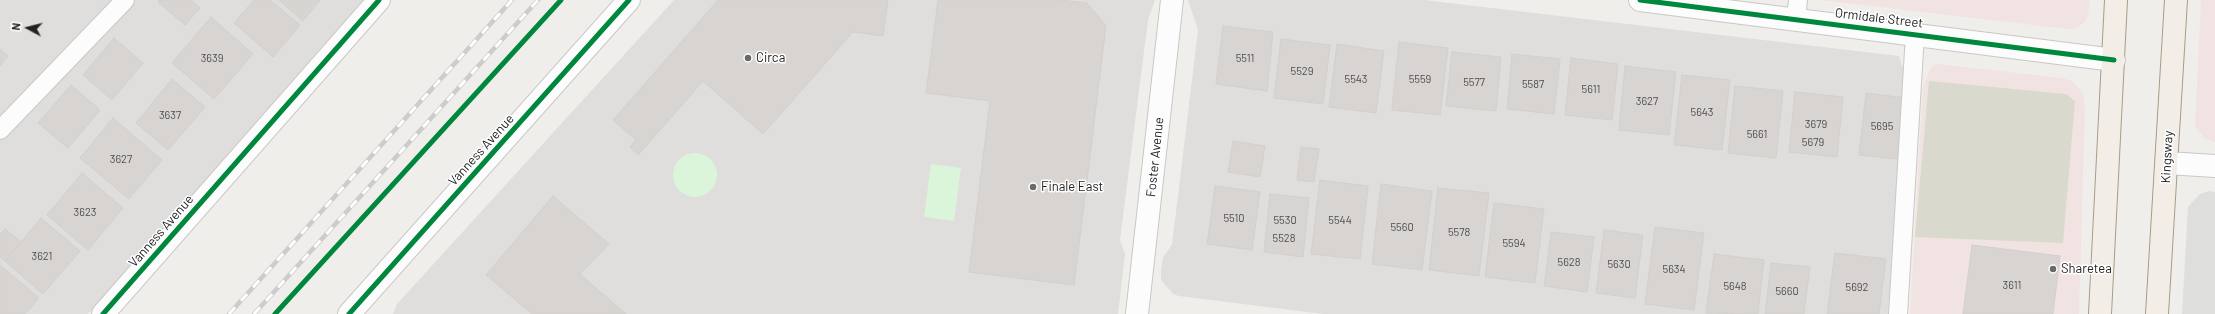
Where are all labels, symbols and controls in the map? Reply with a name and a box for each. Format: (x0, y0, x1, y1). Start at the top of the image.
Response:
street label: Ormidale Street (1834, 5, 1924, 31)
north arrow (8, 8, 48, 48)
text: N (9, 22, 22, 31)
place label: Circa (756, 50, 785, 66)
house number: 3639 (201, 51, 223, 65)
house number: 5511 (1236, 51, 1254, 65)
marker: Circa (743, 53, 753, 63)
house number: 5529 (1291, 64, 1313, 78)
house number: 5543 (1344, 72, 1368, 86)
house number: 5559 (1409, 72, 1431, 86)
house number: 5577 (1463, 75, 1485, 89)
house number: 5587 (1522, 77, 1544, 91)
house number: 5611 (1582, 82, 1600, 96)
house number: 3627 (1636, 94, 1658, 108)
house number: 5643 (1690, 105, 1714, 119)
house number: 3637 (159, 108, 181, 122)
street label: Vanness Avenue (445, 111, 517, 189)
street label: Foster Avenue (1143, 116, 1167, 198)
house number: 3679 (1805, 117, 1827, 131)
house number: 5695 (1871, 119, 1893, 133)
house number: 5661 (1747, 127, 1767, 141)
street label: Kingsway (2158, 130, 2176, 184)
house number: 5679 (1802, 135, 1824, 149)
house number: 3627 (110, 152, 132, 166)
place label: Finale East (1041, 179, 1103, 195)
marker: Finale East (1028, 182, 1038, 192)
street label: Vanness Avenue (125, 192, 197, 270)
house number: 3623 (74, 205, 96, 219)
house number: 5510 (1223, 211, 1245, 225)
house number: 5530 (1273, 213, 1297, 227)
house number: 5544 (1328, 213, 1352, 227)
house number: 5560 (1390, 220, 1414, 234)
house number: 5578 (1448, 225, 1470, 239)
house number: 5528 (1273, 231, 1295, 245)
house number: 5594 (1502, 236, 1526, 250)
house number: 3621 (32, 249, 52, 263)
house number: 5628 (1558, 255, 1580, 269)
house number: 5630 (1607, 257, 1631, 271)
place label: Sharetea (2061, 261, 2112, 277)
house number: 5634 (1662, 262, 1686, 276)
marker: Sharetea (2048, 264, 2058, 274)
house number: 3611 (2003, 278, 2021, 292)
house number: 5648 (1723, 279, 1747, 293)
house number: 5692 (1846, 280, 1868, 294)
house number: 5660 (1775, 284, 1799, 298)

